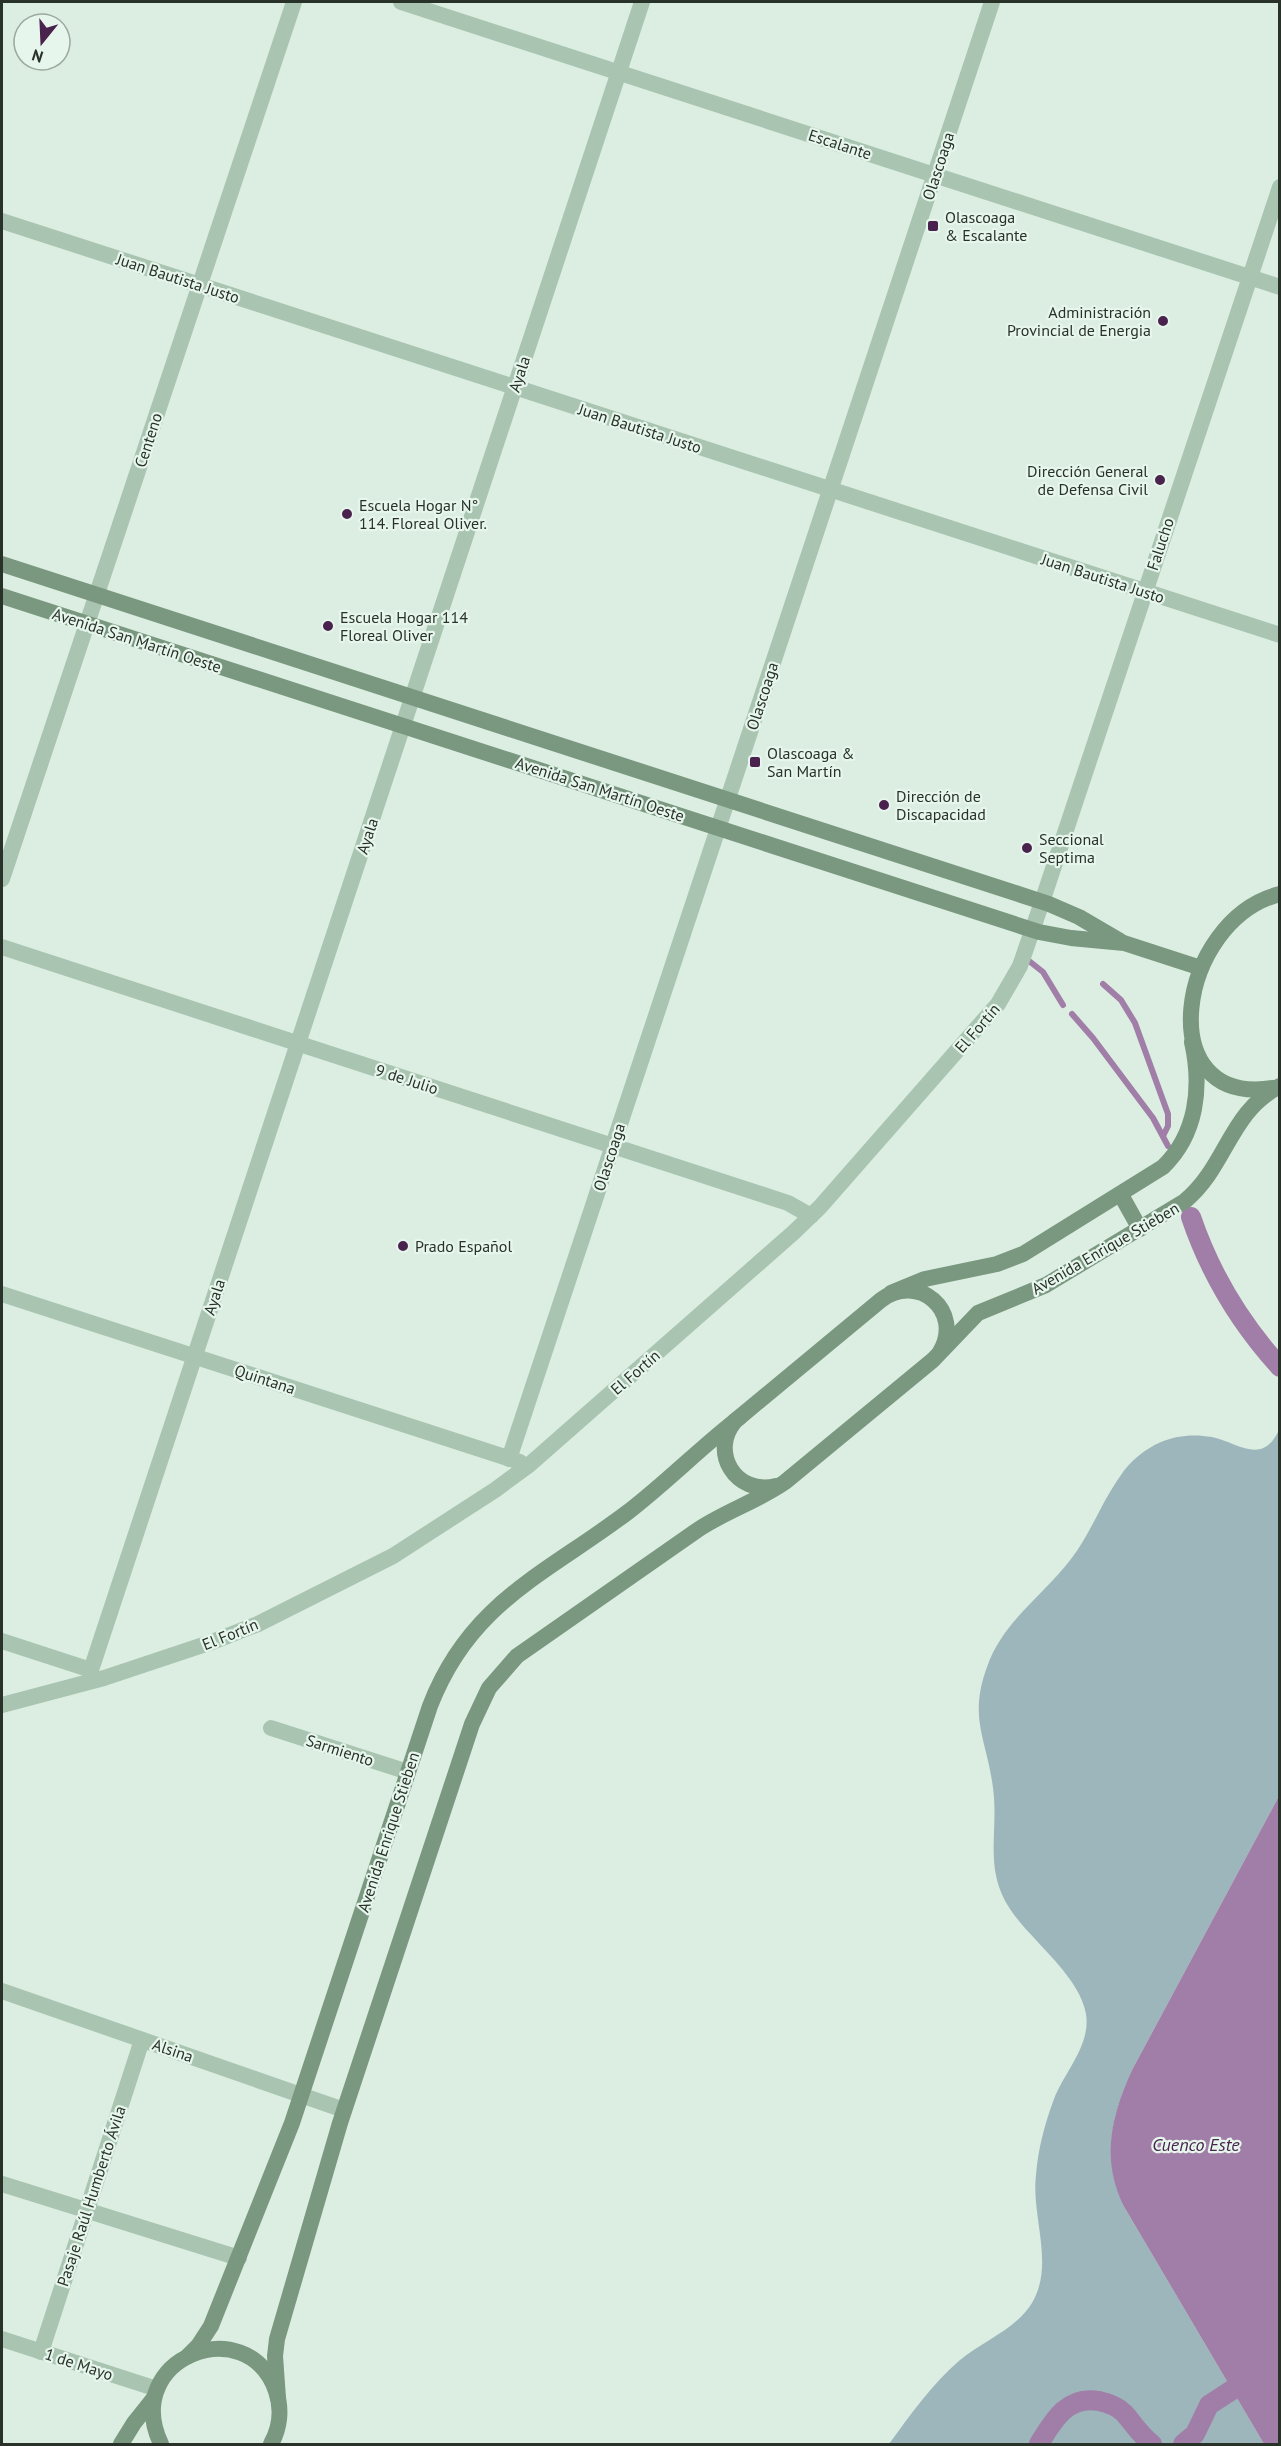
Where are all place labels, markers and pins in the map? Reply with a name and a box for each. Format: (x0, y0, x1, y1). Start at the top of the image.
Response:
place label: Olascoaga & Escalante (945, 207, 1028, 245)
marker: Olascoaga & Escalante (926, 219, 940, 233)
place label: Administración Provincial de Energia (1007, 302, 1151, 340)
marker: Administración Provincial de Energia (1156, 314, 1170, 328)
place label: Dirección General de Defensa Civil (1027, 461, 1148, 499)
marker: Dirección General de Defensa Civil (1153, 473, 1167, 487)
place label: Escuela Hogar N° 114. Floreal Oliver. (359, 495, 487, 533)
marker: Escuela Hogar N° 114. Floreal Oliver. (340, 507, 354, 521)
place label: Escuela Hogar 114 Floreal Oliver (340, 607, 468, 645)
marker: Escuela Hogar 114 Floreal Oliver (321, 619, 335, 633)
place label: Olascoaga & San Martín (767, 743, 854, 781)
marker: Olascoaga & San Martín (748, 755, 762, 769)
place label: Dirección de Discapacidad (896, 786, 986, 824)
marker: Dirección de Discapacidad (877, 798, 891, 812)
place label: Seccional Septima (1039, 829, 1104, 867)
marker: Seccional Septima (1020, 841, 1034, 855)
place label: Prado Español (415, 1236, 512, 1256)
marker: Prado Español (396, 1239, 410, 1253)

